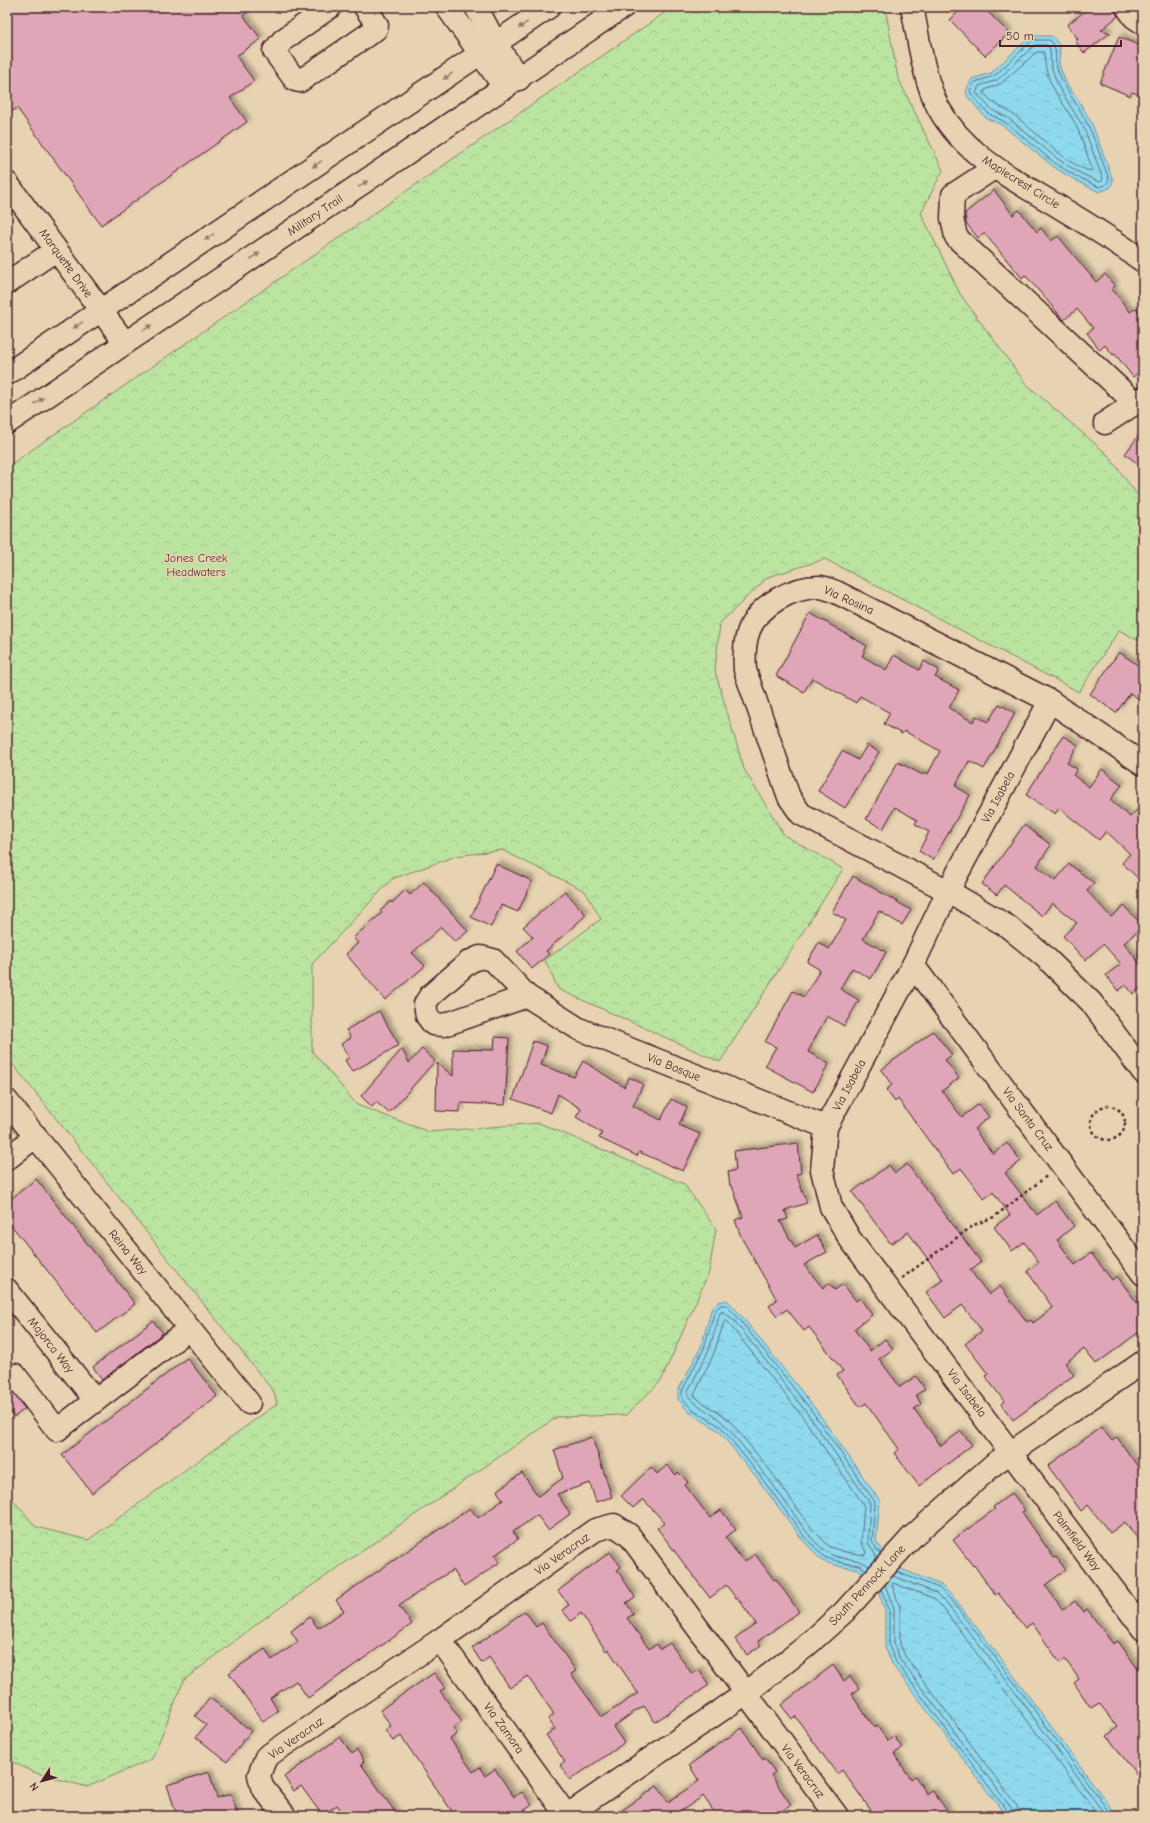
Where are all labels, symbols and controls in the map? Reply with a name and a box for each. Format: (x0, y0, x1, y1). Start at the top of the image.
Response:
one-way arrow (517, 21, 528, 29)
scale bar (1000, 22, 1121, 48)
text: 50 m (1006, 29, 1034, 43)
one-way arrow (443, 72, 453, 80)
street label: Maplecrest Circle (980, 152, 1062, 212)
one-way arrow (312, 160, 322, 168)
one-way arrow (357, 180, 369, 187)
street label: Military Trail (285, 191, 345, 239)
street label: Marquette Drive (36, 226, 96, 300)
one-way arrow (204, 233, 215, 241)
one-way arrow (250, 252, 260, 260)
one-way arrow (73, 321, 84, 329)
one-way arrow (141, 325, 153, 332)
one-way arrow (34, 397, 44, 405)
park label: Jones Creek Headwaters (164, 551, 228, 579)
street label: Via Rosina (822, 583, 876, 617)
street label: Via Isabela (979, 769, 1017, 825)
street label: Via Bosque (645, 1050, 703, 1084)
street label: Via Isabela (830, 1057, 868, 1113)
street label: Via Santa Cruz (1000, 1085, 1057, 1154)
street label: Reina Way (106, 1227, 151, 1278)
street label: Majorca Way (25, 1314, 78, 1376)
street label: Via Isabela (944, 1366, 990, 1420)
street label: Palmfield Way (1050, 1508, 1104, 1574)
street label: Via Veracruz (532, 1530, 593, 1578)
street label: South Pennock Lane (826, 1542, 908, 1628)
street label: Via Zamora (481, 1700, 527, 1756)
street label: Via Veracruz (266, 1714, 327, 1762)
street label: Via Veracruz (778, 1741, 828, 1801)
north arrow (22, 1761, 62, 1801)
text: N (27, 1780, 42, 1793)

